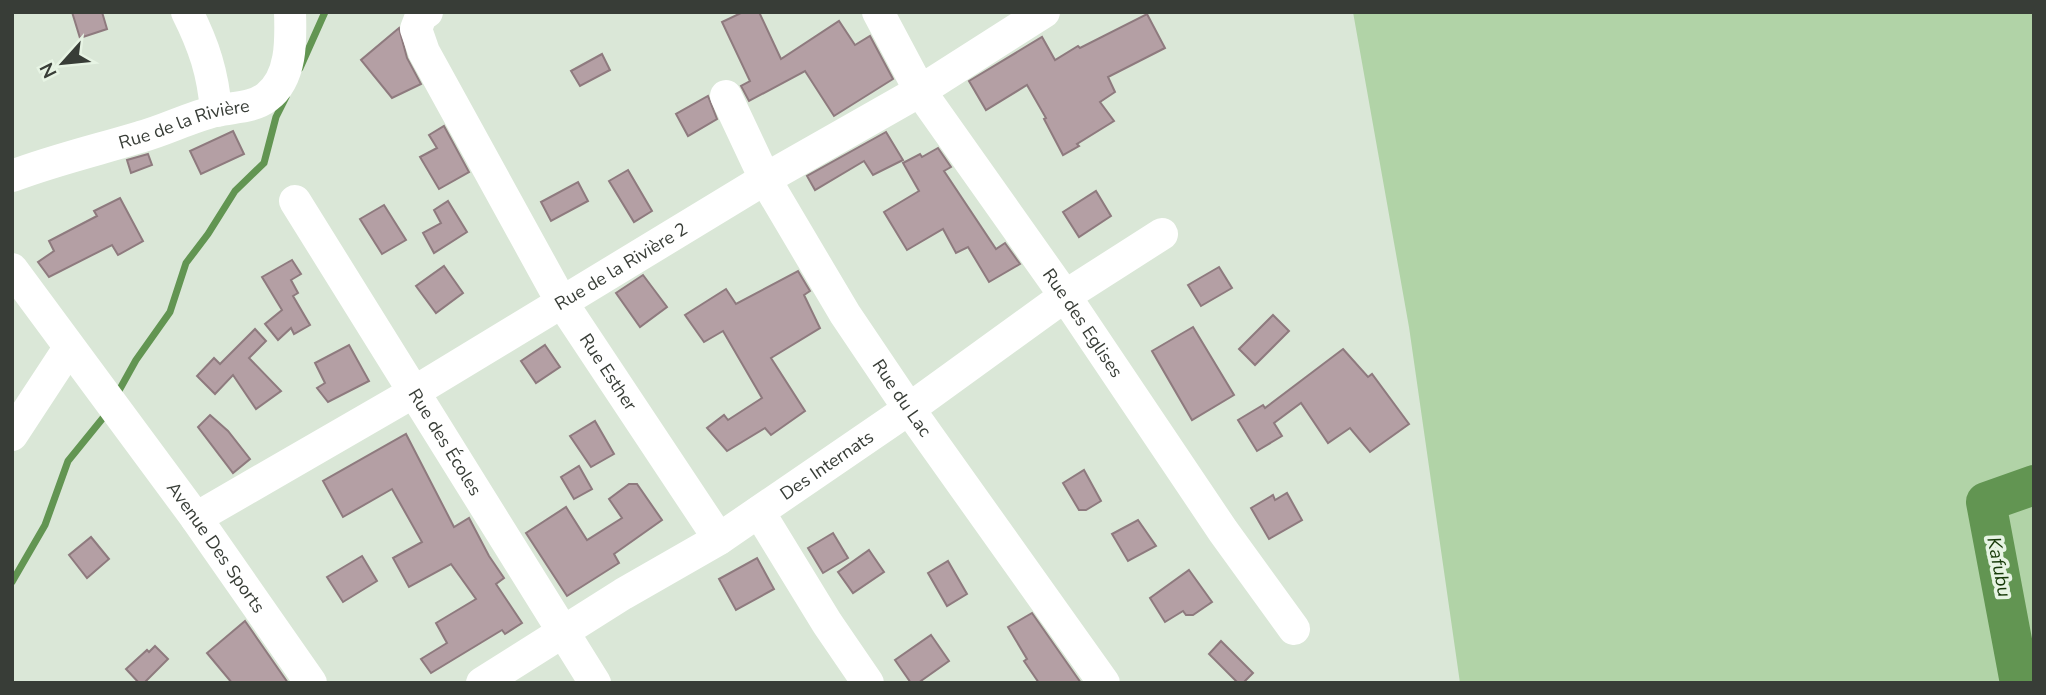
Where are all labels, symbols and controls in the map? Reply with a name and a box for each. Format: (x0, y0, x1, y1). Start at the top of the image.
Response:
north arrow (28, 28, 98, 98)
text: N (34, 58, 64, 83)
street label: Rue de la Rivière (116, 94, 252, 155)
street label: Rue de la Rivière 2 (550, 217, 692, 316)
street label: Rue des Eglises (1037, 264, 1129, 382)
street label: Rue Esther (574, 329, 643, 416)
street label: Rue du Lac (867, 354, 937, 442)
street label: Rue des Écoles (403, 384, 487, 500)
street label: Des Internats (775, 425, 878, 506)
street label: Avenue Des Sports (161, 477, 271, 618)
water label: Kafubu (1980, 535, 2018, 599)

